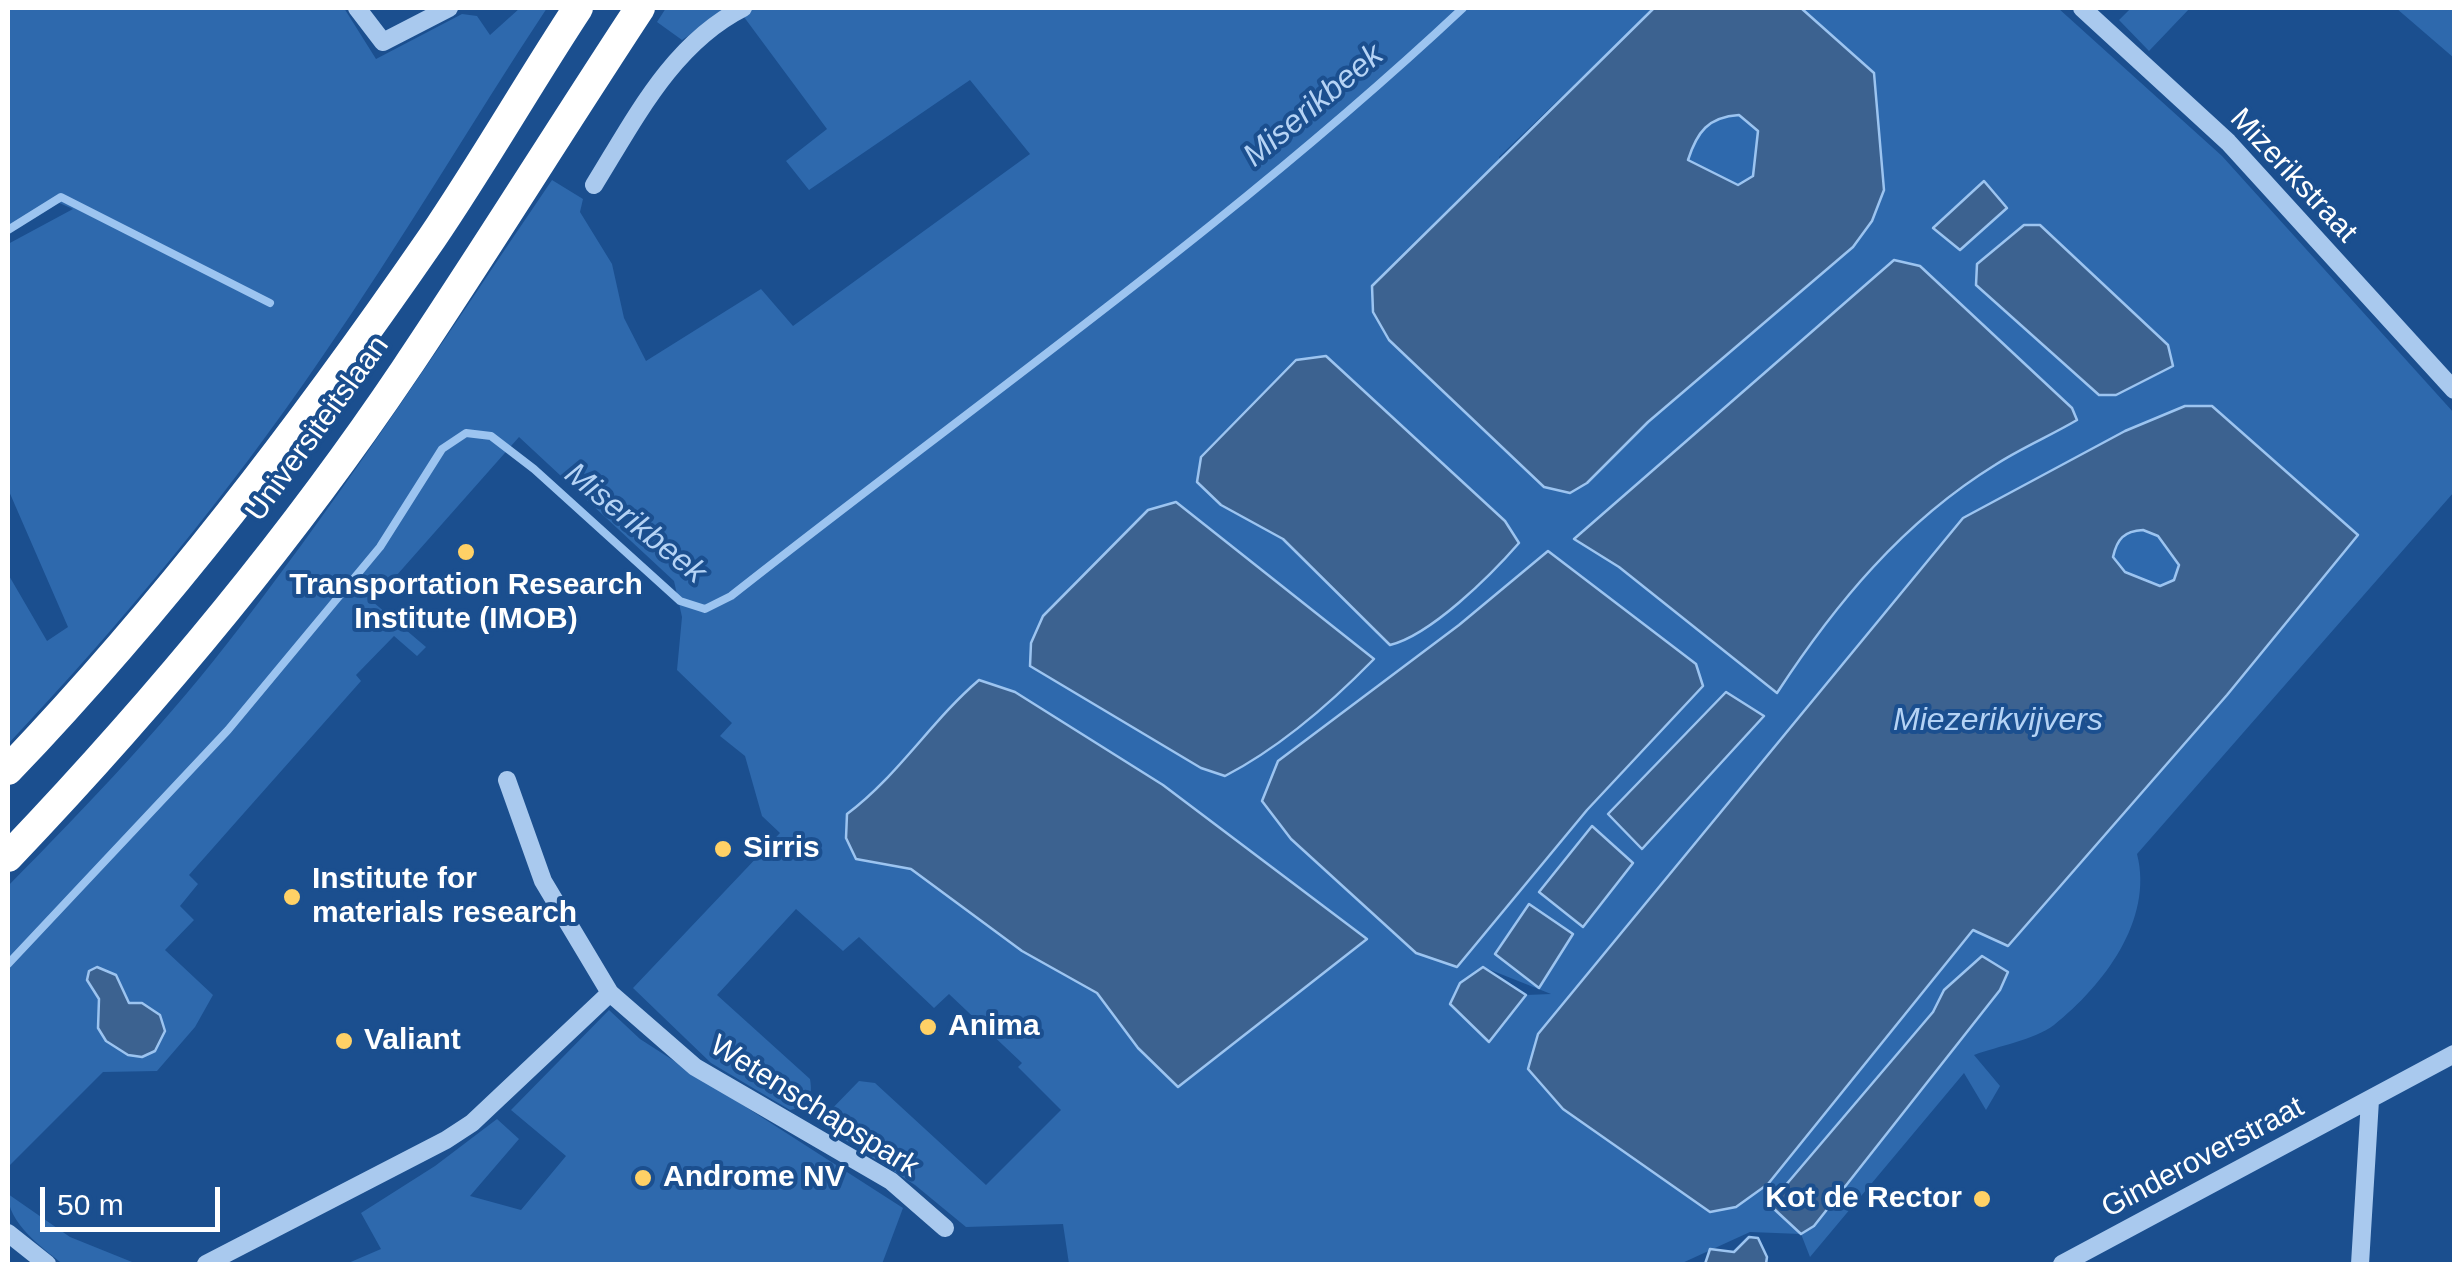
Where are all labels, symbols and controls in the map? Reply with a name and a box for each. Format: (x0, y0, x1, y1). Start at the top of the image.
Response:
water label: Miserikbeek (1236, 36, 1392, 176)
street label: Mizerikstraat (2222, 102, 2364, 250)
street label: Universiteitslaan (239, 329, 397, 529)
water label: Miserikbeek (557, 455, 713, 593)
marker: Transportation Research Institute (IMOB) (455, 541, 477, 563)
place label: Transportation Research Institute (IMOB) (289, 568, 643, 638)
water label: Miezerikvijvers (1893, 702, 2103, 740)
place label: Sirris (743, 831, 820, 867)
marker: Sirris (712, 838, 734, 860)
place label: Institute for materials research (312, 862, 577, 932)
marker: Institute for materials research (281, 886, 303, 908)
place label: Anima (948, 1009, 1040, 1045)
marker: Anima (917, 1016, 939, 1038)
place label: Valiant (364, 1023, 461, 1059)
street label: Wetenschapspark (703, 1028, 925, 1186)
marker: Valiant (333, 1030, 355, 1052)
street label: Ginderoverstraat (2096, 1090, 2310, 1226)
place label: Androme NV (663, 1160, 845, 1196)
scale bar (45, 1167, 225, 1229)
marker: Androme NV (632, 1167, 654, 1189)
place label: Kot de Rector (1765, 1181, 1962, 1217)
text: 50 m (57, 1188, 124, 1221)
marker: Kot de Rector (1971, 1188, 1993, 1210)

